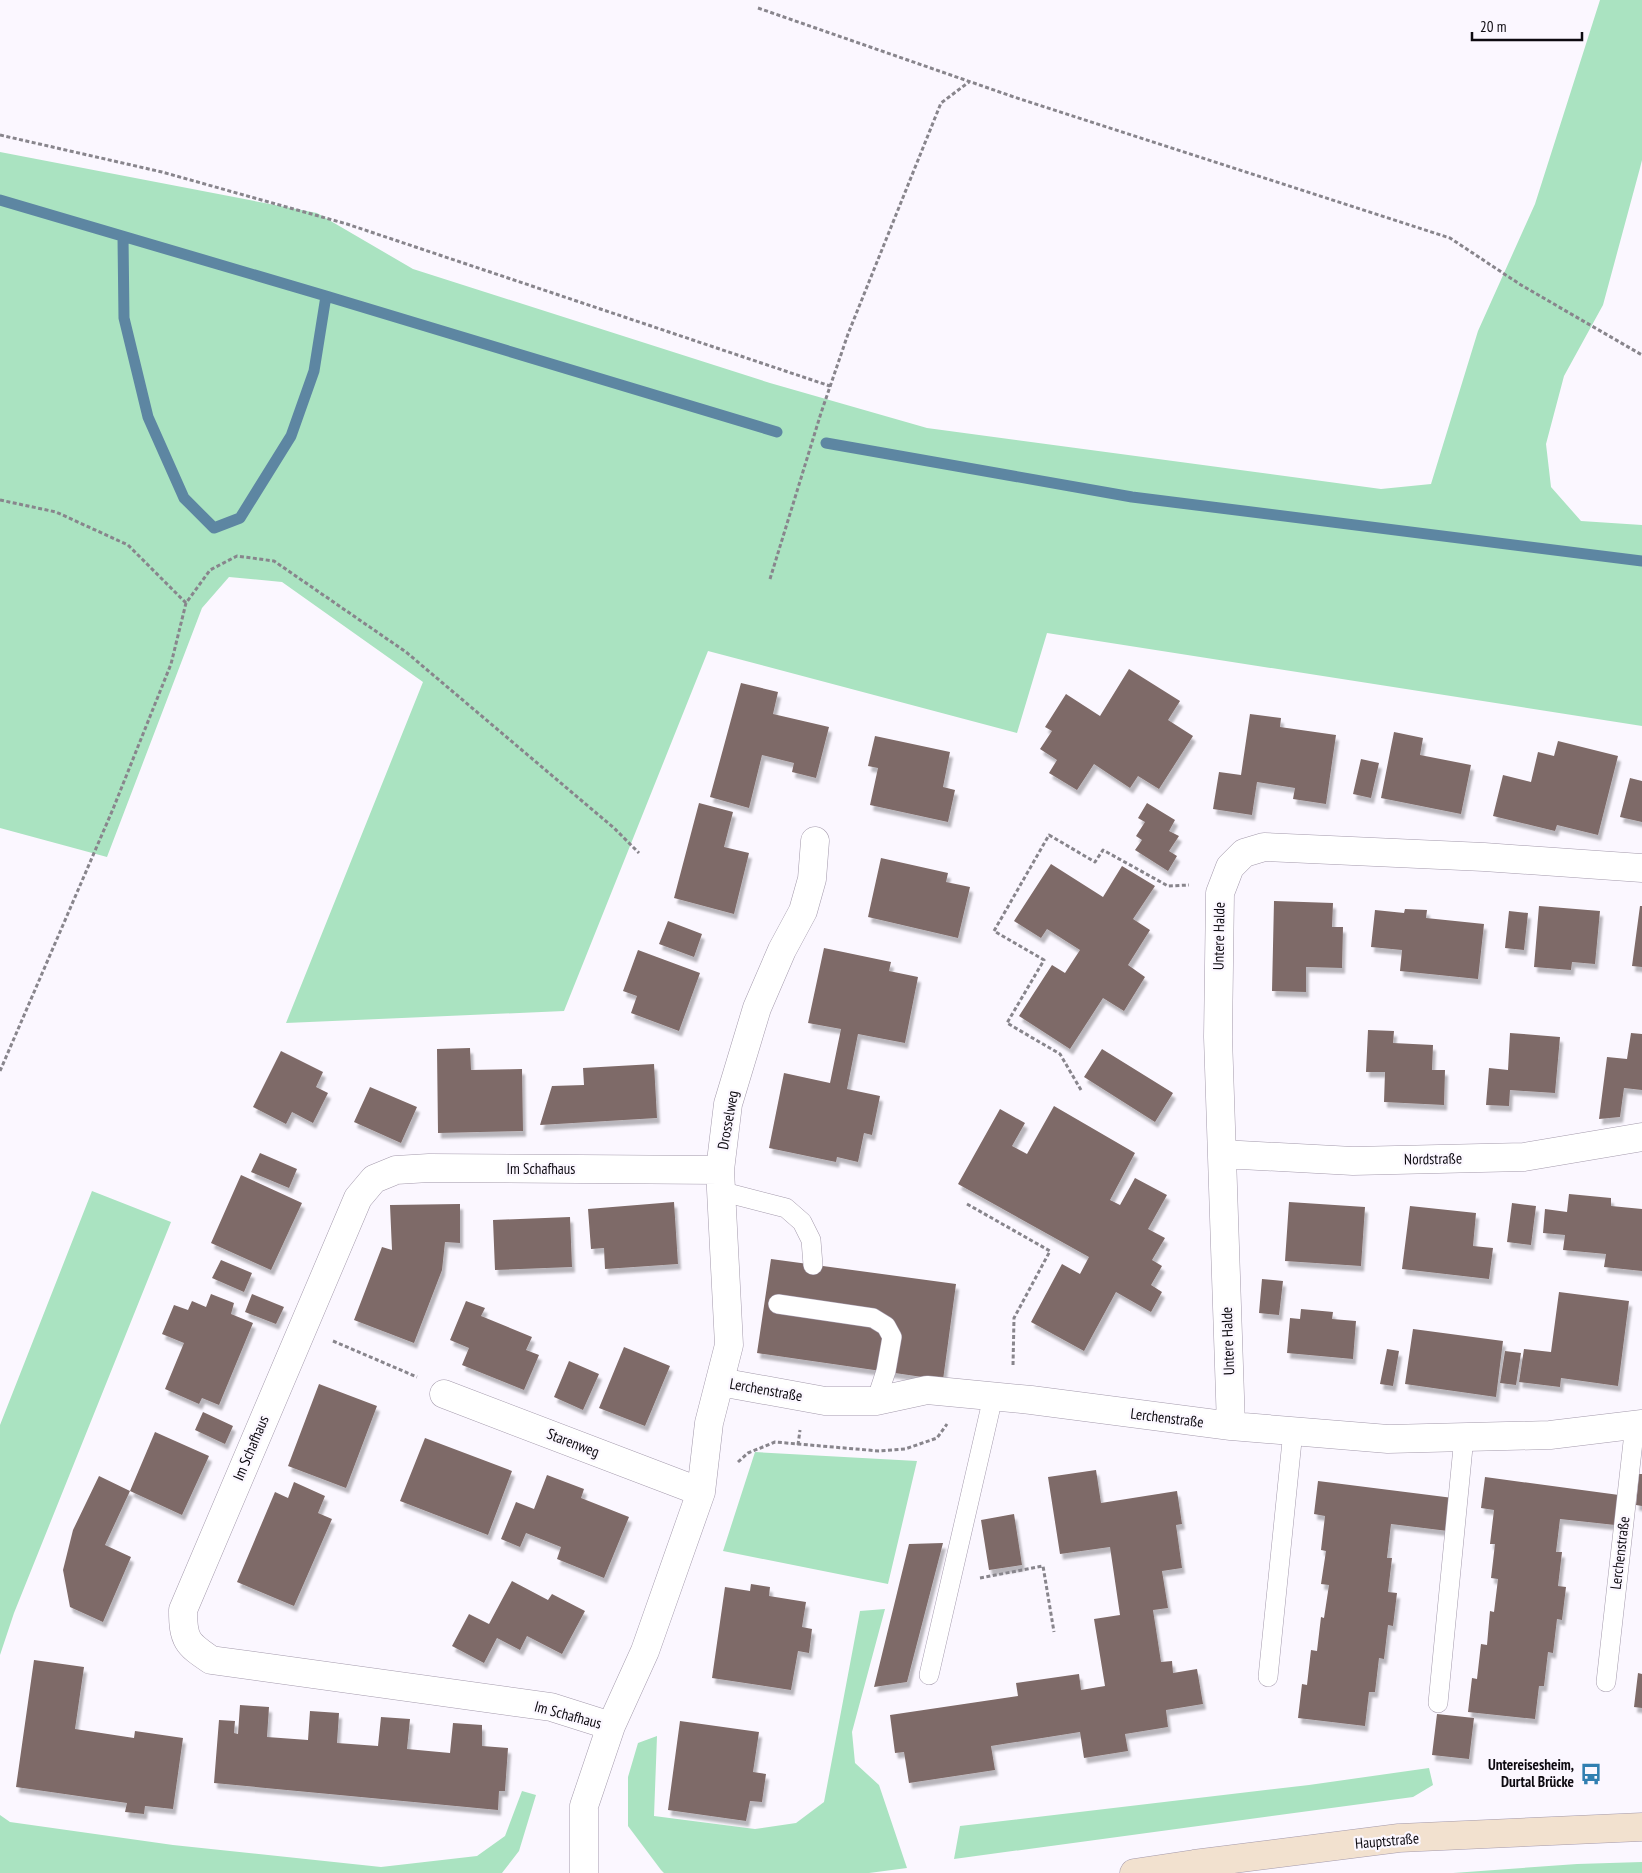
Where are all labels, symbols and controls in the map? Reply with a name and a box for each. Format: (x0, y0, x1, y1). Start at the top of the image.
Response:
scale bar (1472, 10, 1582, 42)
text: 20 m (1480, 17, 1506, 36)
street label: Untere Halde (1208, 902, 1229, 970)
street label: Drosselweg (713, 1089, 742, 1151)
street label: Nordstraße (1404, 1148, 1462, 1169)
street label: Im Schafhaus (507, 1159, 575, 1178)
street label: Untere Halde (1217, 1307, 1238, 1375)
street label: Lerchenstraße (728, 1374, 804, 1405)
street label: Lerchenstraße (1129, 1404, 1205, 1431)
street label: Im Schafhaus (228, 1412, 273, 1483)
street label: Starenweg (544, 1424, 602, 1461)
street label: Lerchenstraße (1606, 1515, 1633, 1591)
street label: Im Schafhaus (532, 1696, 604, 1733)
place label: Untereisesheim, Durtal Brücke (1488, 1755, 1574, 1791)
bus stop icon: Untereisesheim, Durtal Brücke (1578, 1761, 1604, 1787)
street label: Hauptstraße (1354, 1828, 1420, 1853)

